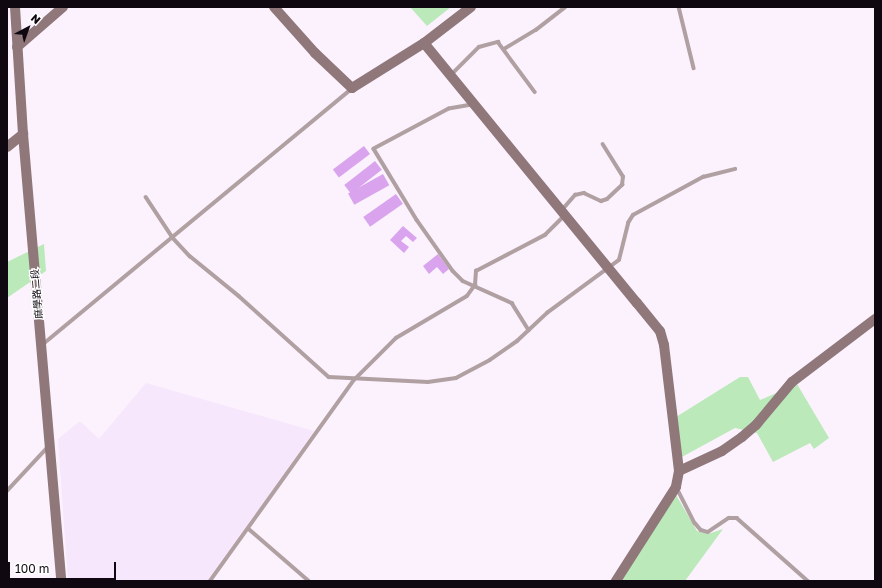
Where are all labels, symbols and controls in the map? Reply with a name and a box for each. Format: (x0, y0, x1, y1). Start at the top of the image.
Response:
north arrow (8, 8, 48, 48)
text: N (29, 11, 44, 26)
street label: 麻學路二段 (29, 269, 45, 319)
scale bar (10, 554, 118, 580)
text: 100 m (15, 561, 49, 576)

